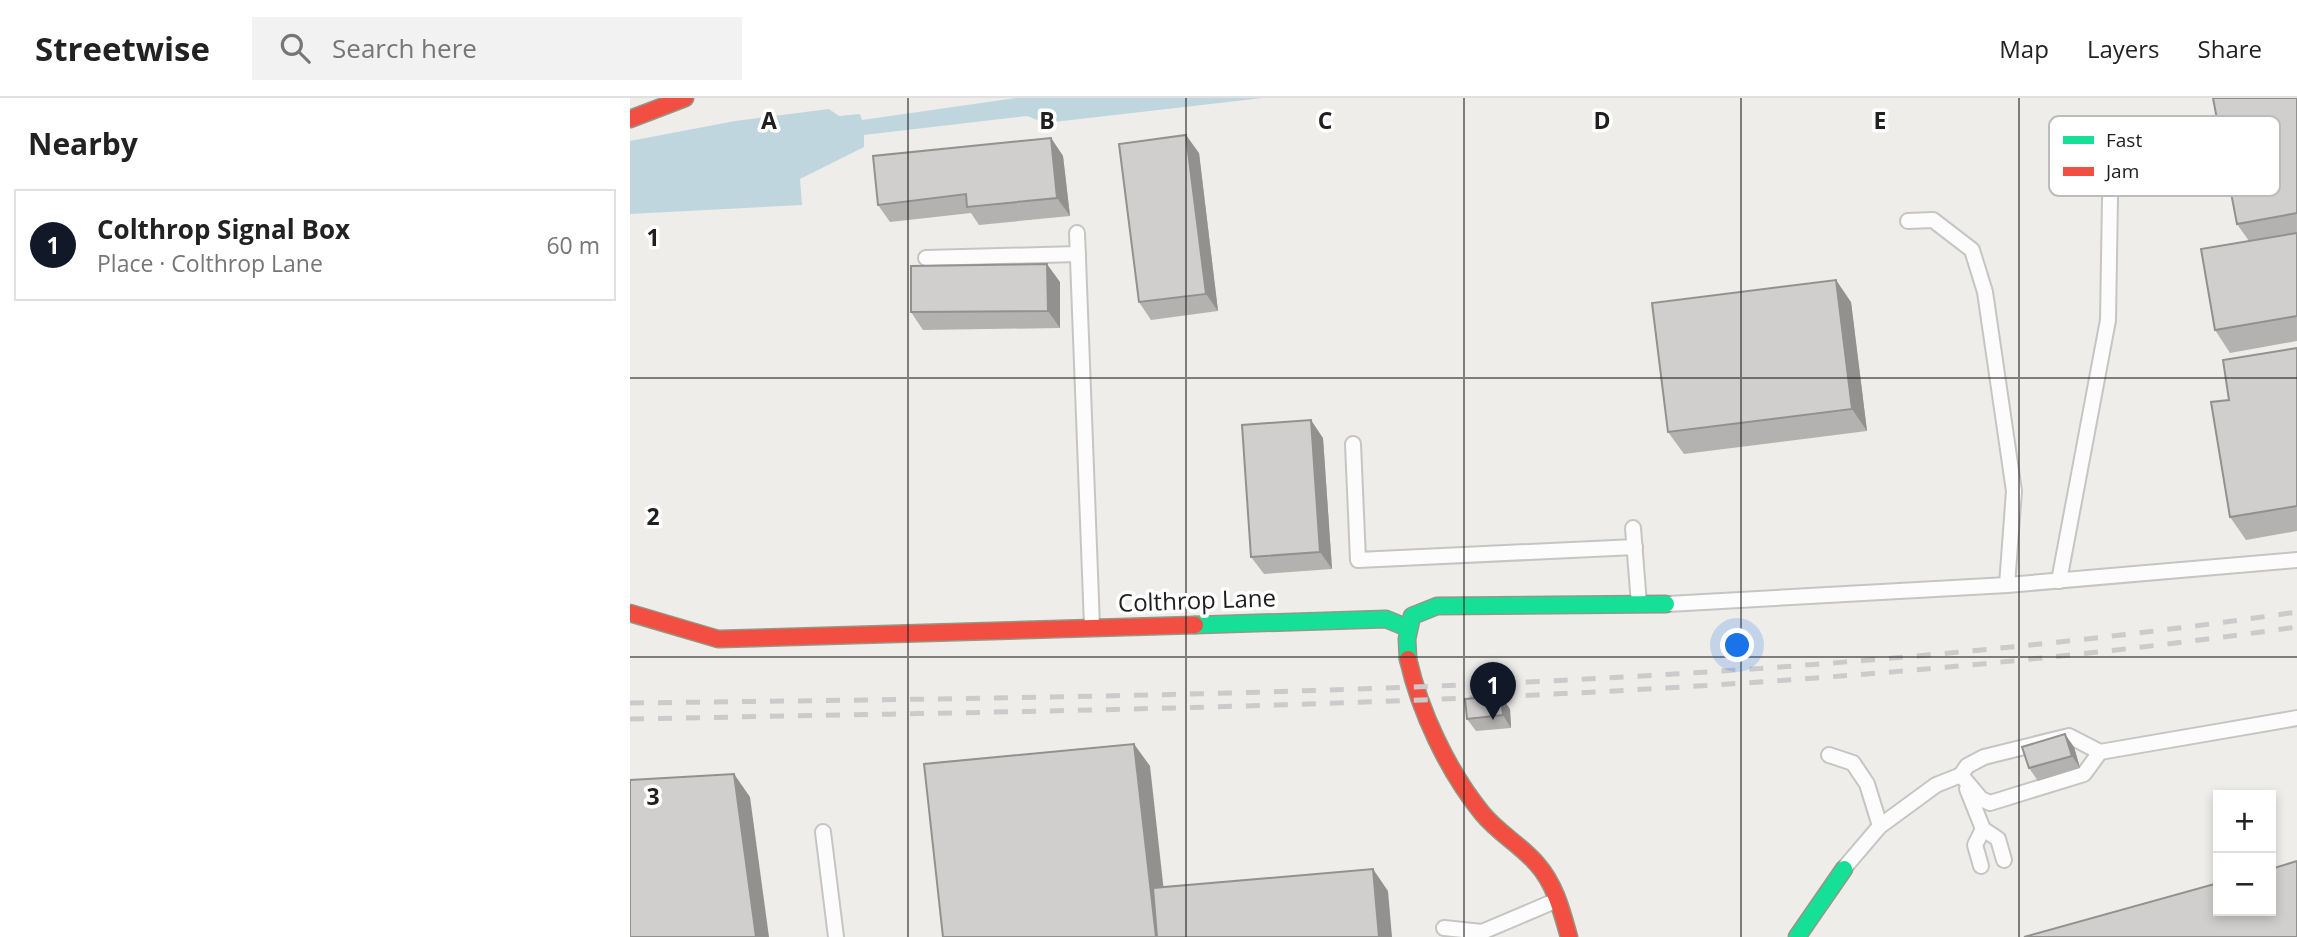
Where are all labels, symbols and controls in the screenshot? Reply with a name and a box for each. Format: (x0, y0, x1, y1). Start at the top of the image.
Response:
search box (252, 17, 742, 80)
text: Streetwise (35, 26, 210, 71)
icon: search (276, 29, 314, 67)
text: Search here (332, 30, 477, 66)
text: Map (1999, 32, 2049, 65)
text: Layers (2087, 32, 2160, 65)
text: Share (2198, 32, 2262, 65)
text: A (761, 104, 777, 136)
text: B (1039, 104, 1055, 136)
text: C (1318, 104, 1332, 136)
text: D (1593, 104, 1611, 136)
text: E (1874, 104, 1886, 136)
legend (2049, 116, 2280, 196)
text: Nearby (28, 123, 138, 164)
text: Fast (2106, 127, 2142, 153)
text: Jam (2104, 158, 2139, 184)
text: Colthrop Signal Box (97, 211, 350, 247)
text: 1 (646, 221, 660, 253)
text: 1 (46, 229, 60, 261)
text: 60 m (546, 229, 600, 261)
text: Place · Colthrop Lane (97, 247, 323, 279)
text: 2 (646, 500, 660, 532)
street label: Colthrop Lane (1117, 580, 1277, 619)
your location (1720, 628, 1754, 662)
pin: 1 (1470, 662, 1516, 720)
text: 3 (646, 780, 660, 812)
map controls (2213, 790, 2276, 916)
button: + (2213, 790, 2276, 853)
button: − (2213, 853, 2276, 916)

